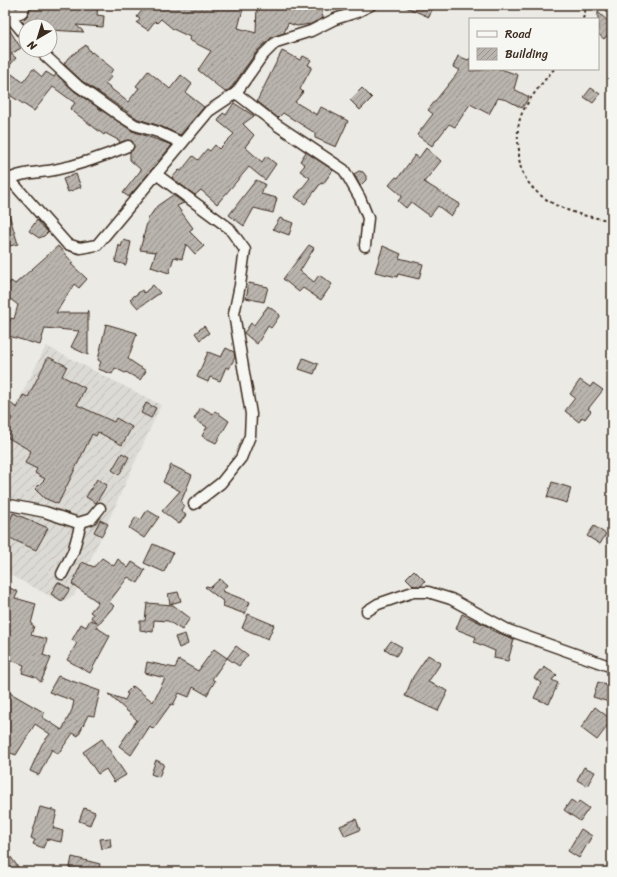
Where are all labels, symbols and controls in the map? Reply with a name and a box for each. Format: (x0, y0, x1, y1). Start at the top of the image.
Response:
north arrow (18, 18, 58, 58)
legend (469, 18, 599, 70)
text: Road (505, 23, 532, 45)
text: N (23, 35, 42, 56)
text: Building (505, 43, 548, 65)

